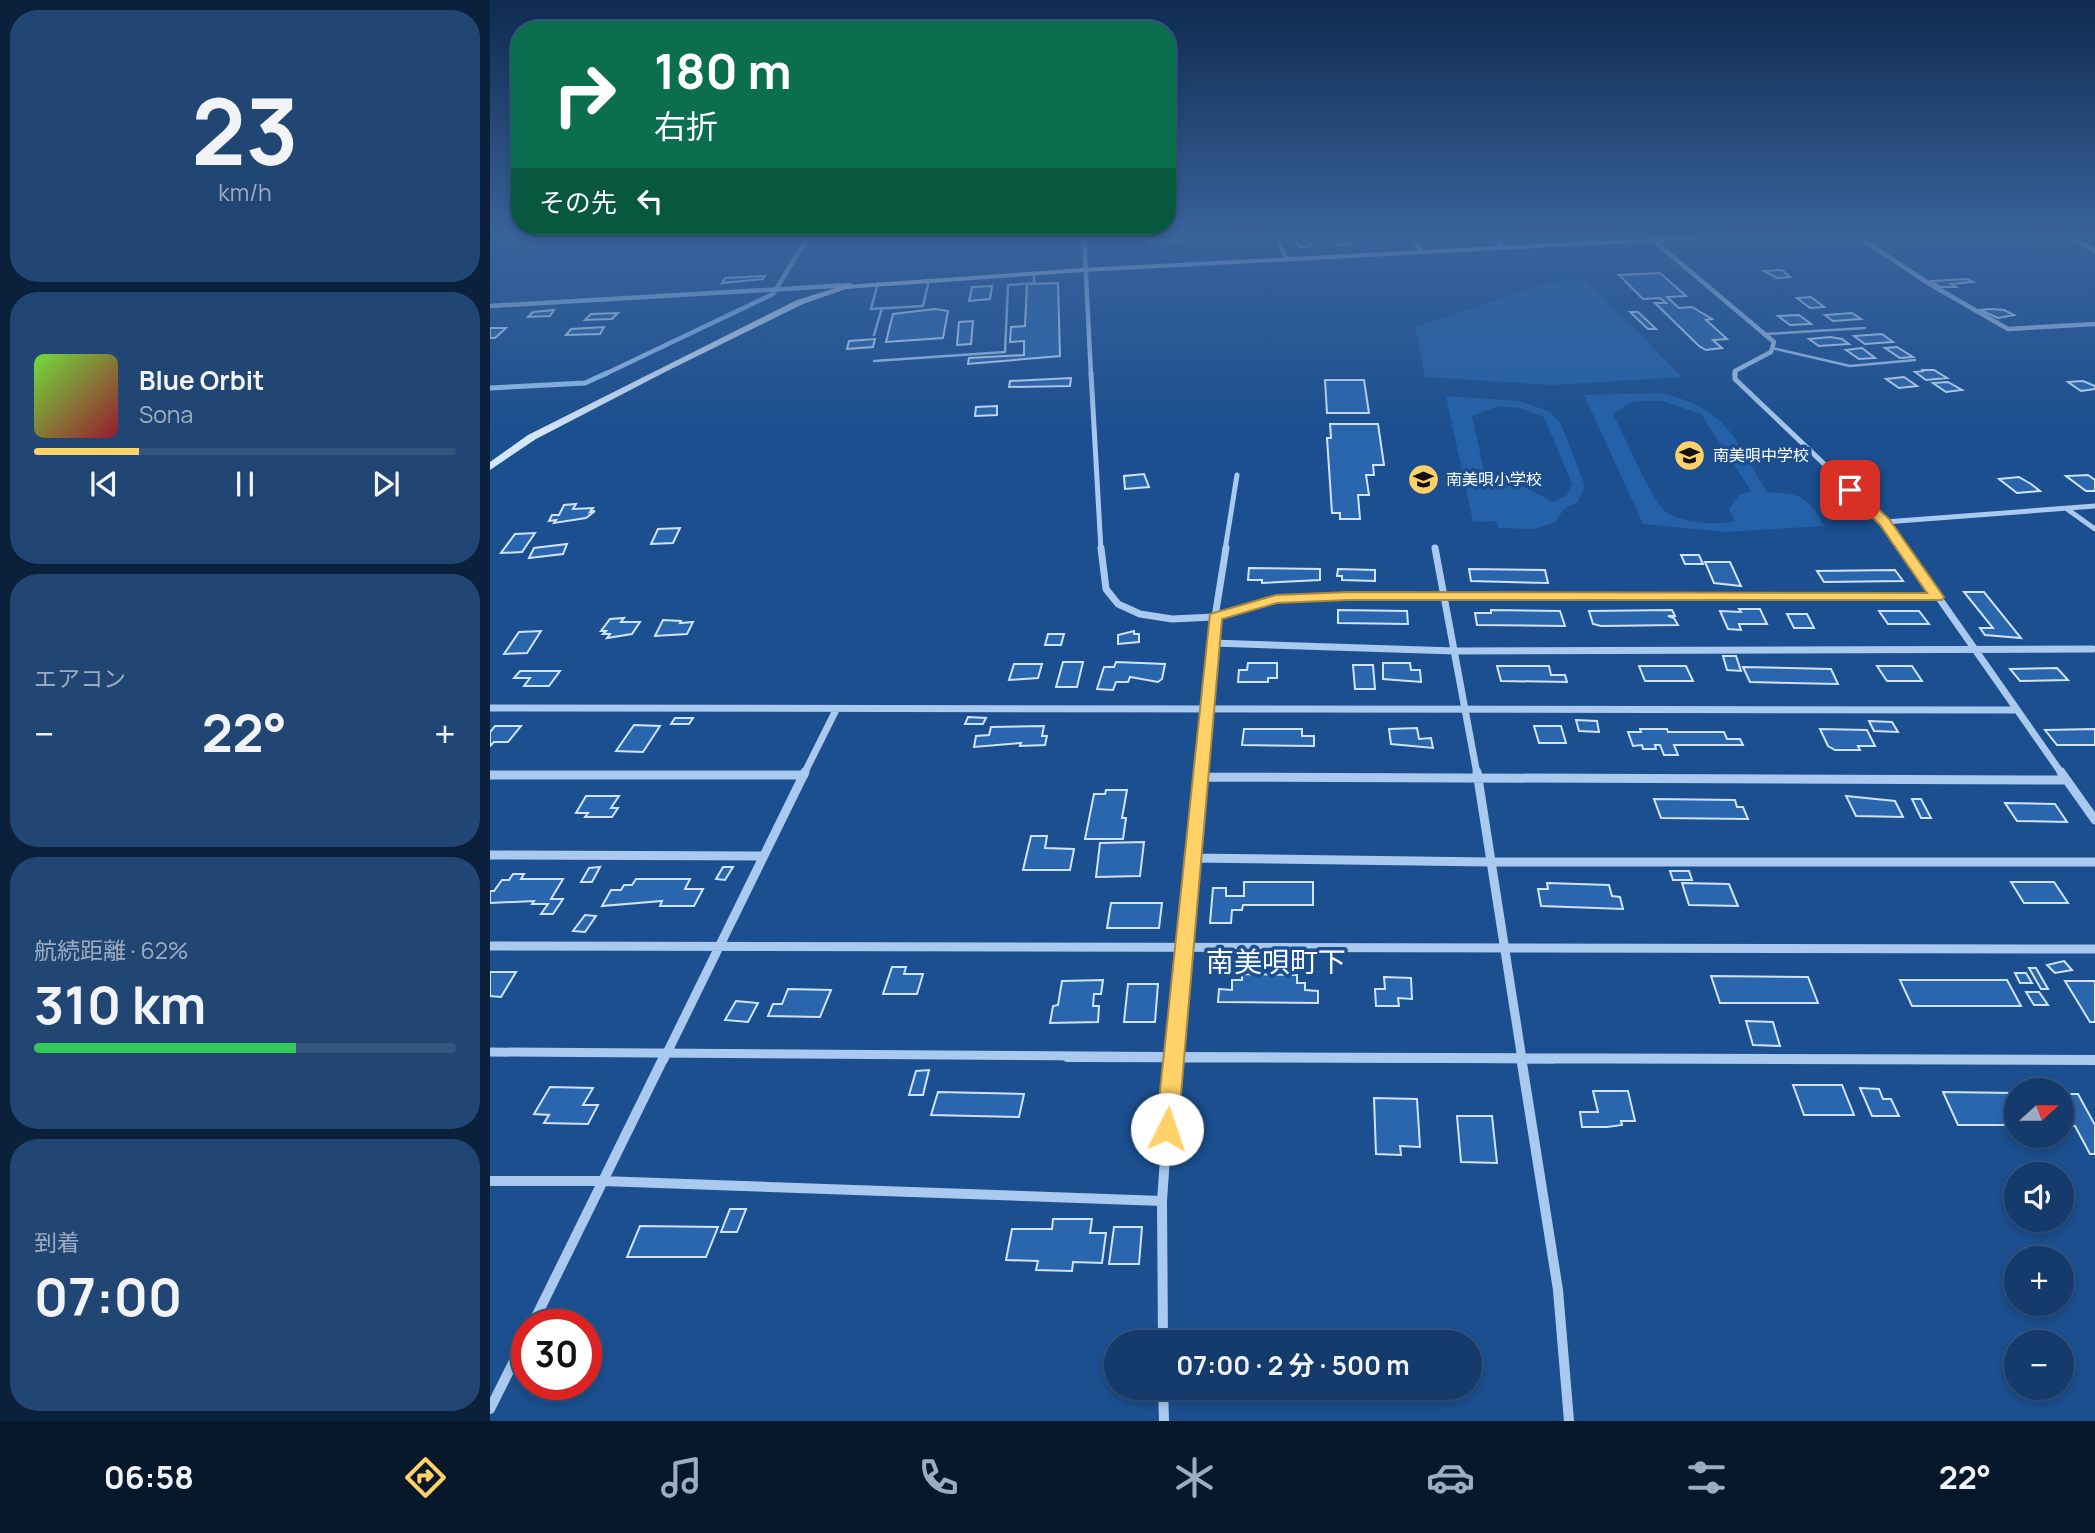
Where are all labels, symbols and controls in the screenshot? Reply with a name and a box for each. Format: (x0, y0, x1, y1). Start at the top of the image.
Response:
text: 180 m (654, 37, 792, 104)
icon: right (539, 49, 630, 140)
text: 23 (191, 68, 299, 192)
text: 右折 (654, 104, 718, 148)
text: km/h (218, 176, 272, 208)
icon: left (631, 182, 669, 220)
text: その先 (539, 184, 617, 220)
text: Blue Orbit (139, 362, 264, 398)
text: Sona (139, 398, 193, 430)
school or university icon: 南美唄中学校 (1673, 438, 1707, 472)
place label: 南美唄中学校 (1713, 444, 1809, 466)
pin (1820, 460, 1880, 520)
school or university icon: 南美唄小学校 (1406, 462, 1440, 496)
icon: previous (85, 465, 123, 503)
icon: pause (226, 465, 264, 503)
icon: next (367, 465, 405, 503)
place label: 南美唄小学校 (1446, 468, 1542, 490)
icon: arrive (1831, 471, 1869, 509)
text: エアコン (34, 662, 126, 694)
text: 22° (202, 697, 287, 768)
text: − (34, 707, 55, 759)
text: + (434, 707, 456, 759)
text: 航続距離 · 62% (34, 934, 189, 966)
district label: 南美唄町下 (1206, 942, 1346, 980)
text: 310 km (34, 969, 206, 1040)
north arrow (2004, 1078, 2074, 1148)
map controls (2004, 1078, 2074, 1400)
position arrow (1130, 1092, 1204, 1166)
button: sound (2004, 1162, 2074, 1232)
text: 到着 (34, 1226, 80, 1258)
button: + (2004, 1246, 2074, 1316)
text: 07:00 (34, 1261, 182, 1332)
speed limit sign: 30 (511, 1309, 602, 1400)
button: − (2004, 1330, 2074, 1400)
text: 07:00 · 2 分 · 500 m (1176, 1347, 1410, 1383)
icon: directions (401, 1453, 450, 1502)
icon: music (657, 1453, 706, 1502)
icon: phone (914, 1453, 963, 1502)
icon: climate (1170, 1453, 1219, 1502)
icon: car (1426, 1453, 1475, 1502)
icon: filters (1682, 1453, 1731, 1502)
text: 06:58 (104, 1455, 194, 1499)
text: 22° (1939, 1455, 1991, 1499)

